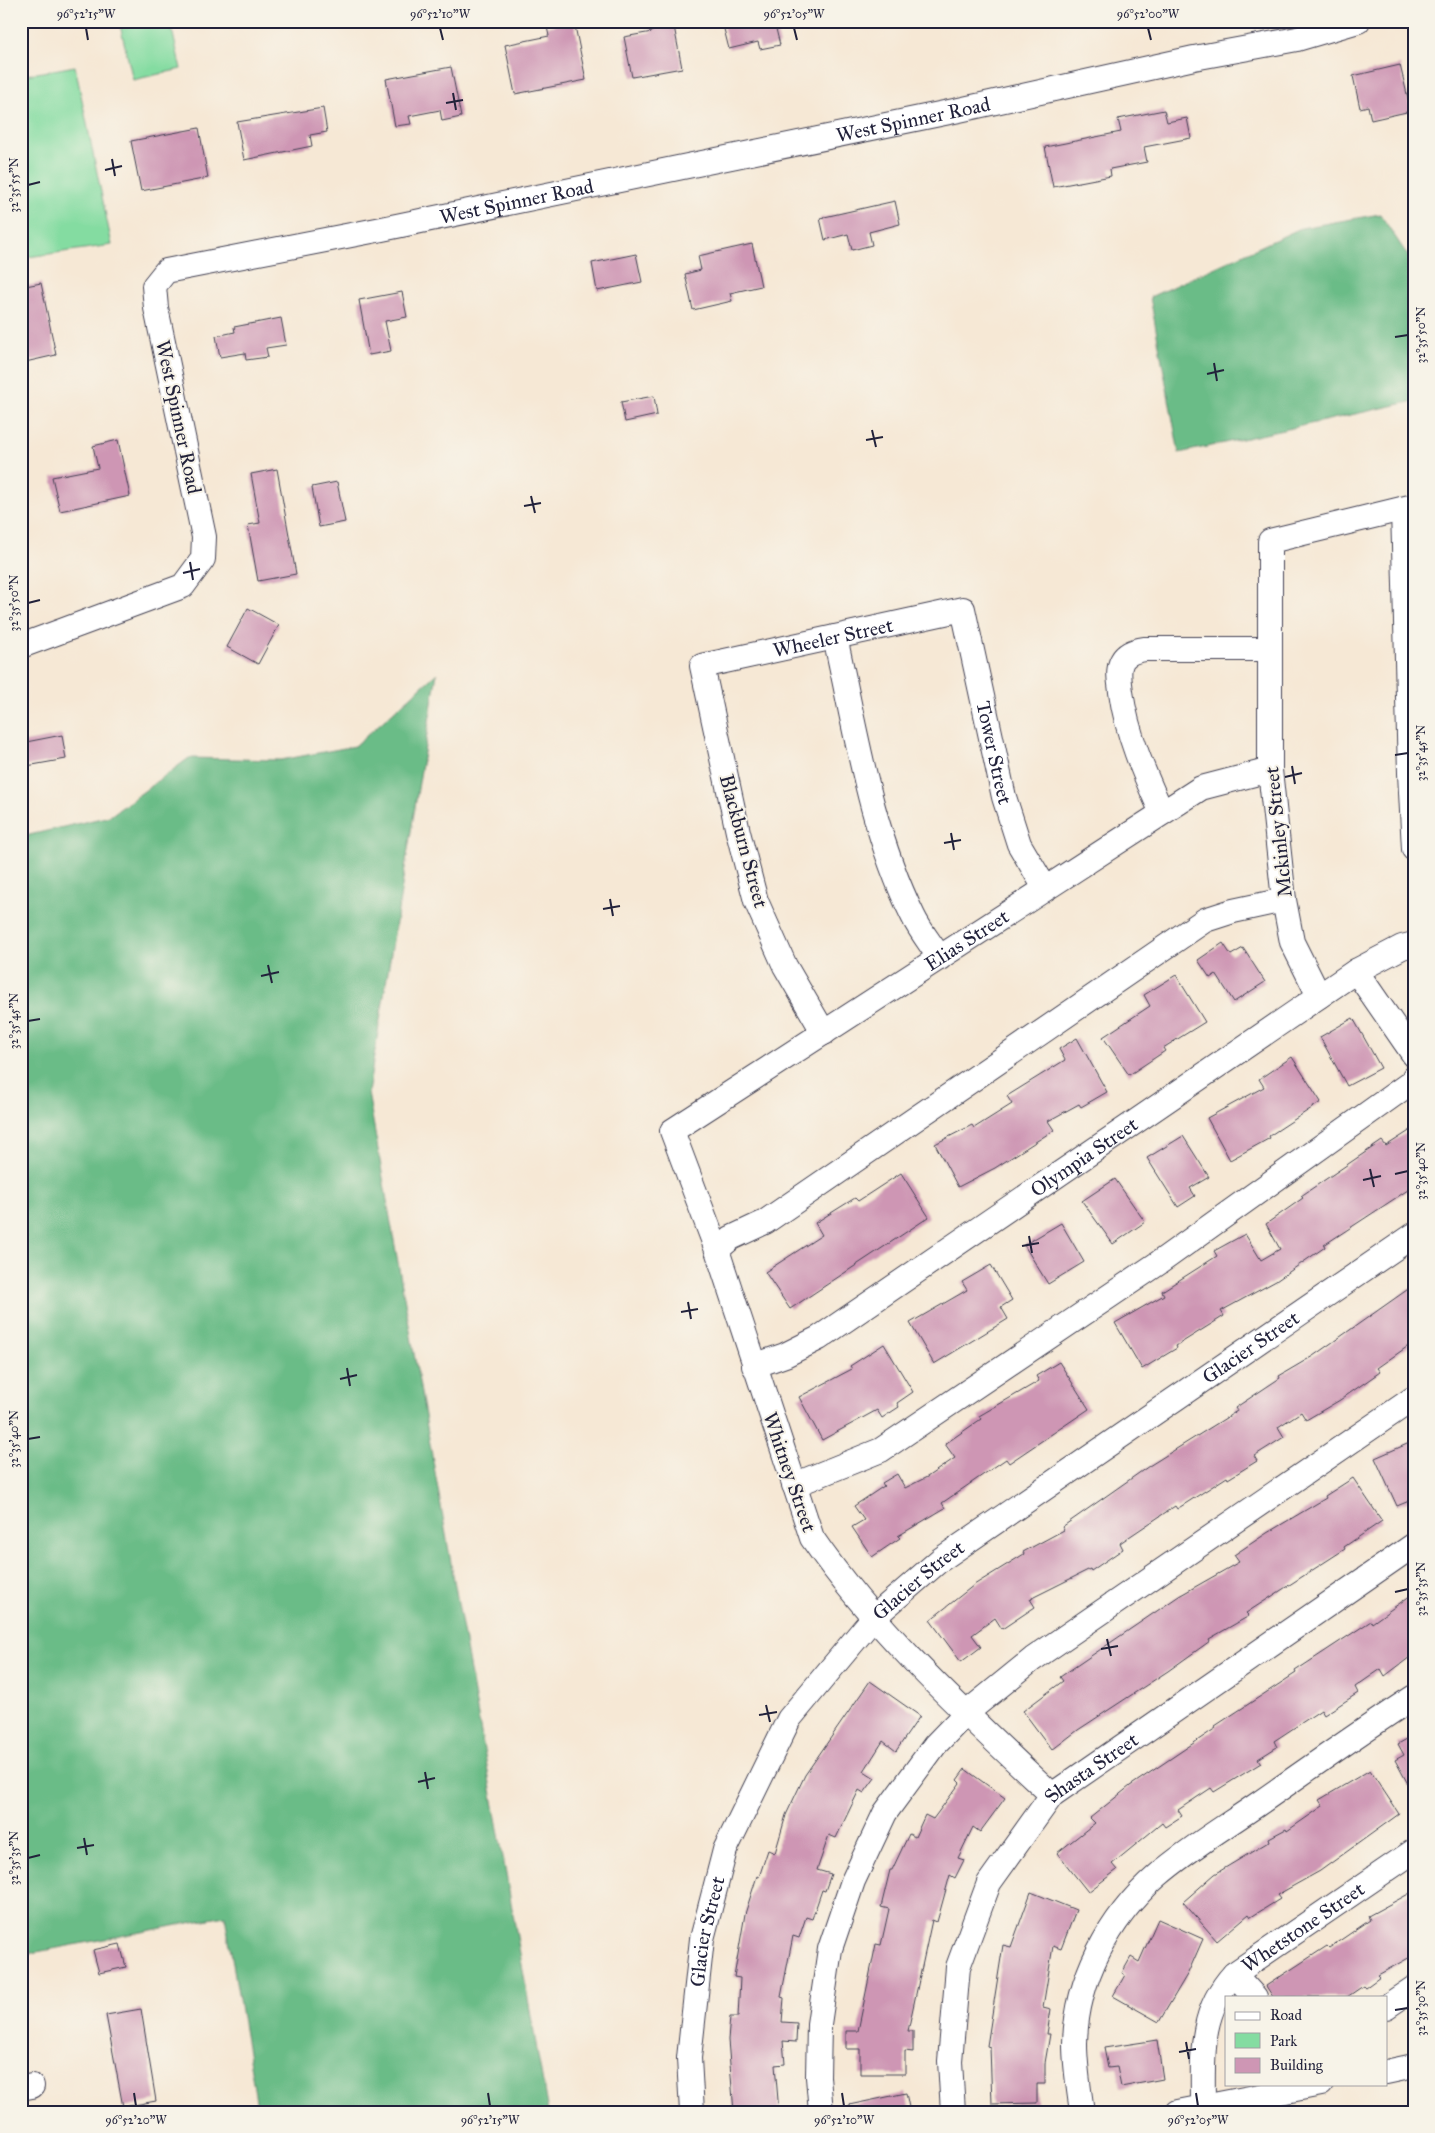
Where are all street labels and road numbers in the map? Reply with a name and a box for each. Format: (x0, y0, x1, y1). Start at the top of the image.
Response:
street label: West Spinner Road (834, 91, 992, 147)
street label: West Spinner Road (437, 174, 596, 229)
street label: West Spinner Road (151, 338, 207, 496)
street label: Wheeler Street (771, 613, 895, 662)
street label: Tower Street (971, 699, 1018, 807)
street label: Mckinley Street (1259, 765, 1297, 899)
street label: Blackburn Street (715, 772, 773, 910)
street label: Elias Street (920, 904, 1013, 976)
street label: Olympia Street (1026, 1112, 1142, 1202)
street label: Glacier Street (1197, 1305, 1304, 1389)
street label: Whitney Street (758, 1409, 822, 1535)
street label: Glacier Street (867, 1535, 969, 1625)
street label: Shasta Street (1039, 1727, 1143, 1807)
street label: Glacier Street (685, 1874, 730, 1988)
street label: Whetstone Street (1237, 1877, 1369, 1977)

